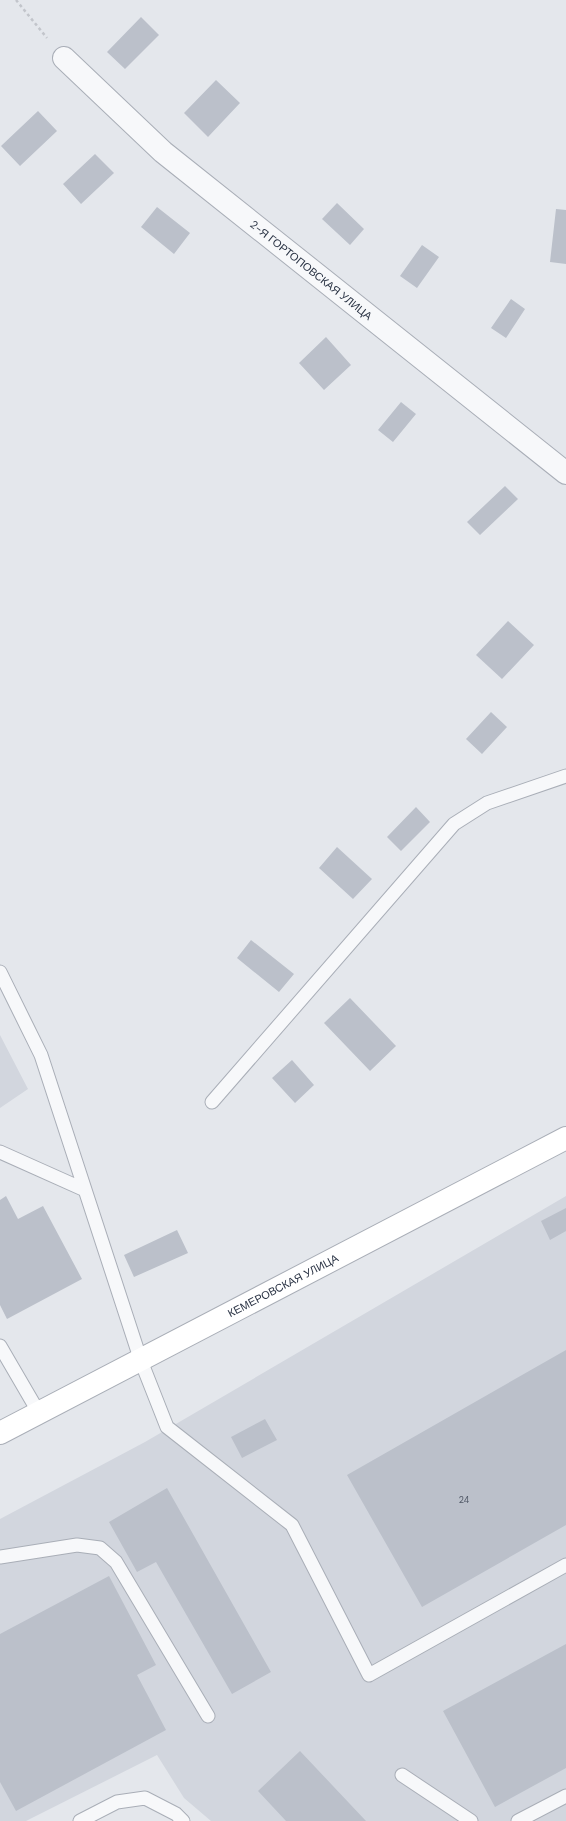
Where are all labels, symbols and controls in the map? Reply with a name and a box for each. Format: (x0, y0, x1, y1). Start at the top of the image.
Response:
street label: 2-Я ГОРТОПОВСКАЯ УЛИЦА (247, 217, 376, 323)
street label: КЕМЕРОВСКАЯ УЛИЦА (225, 1251, 341, 1320)
house number: 24 (459, 1494, 470, 1506)

